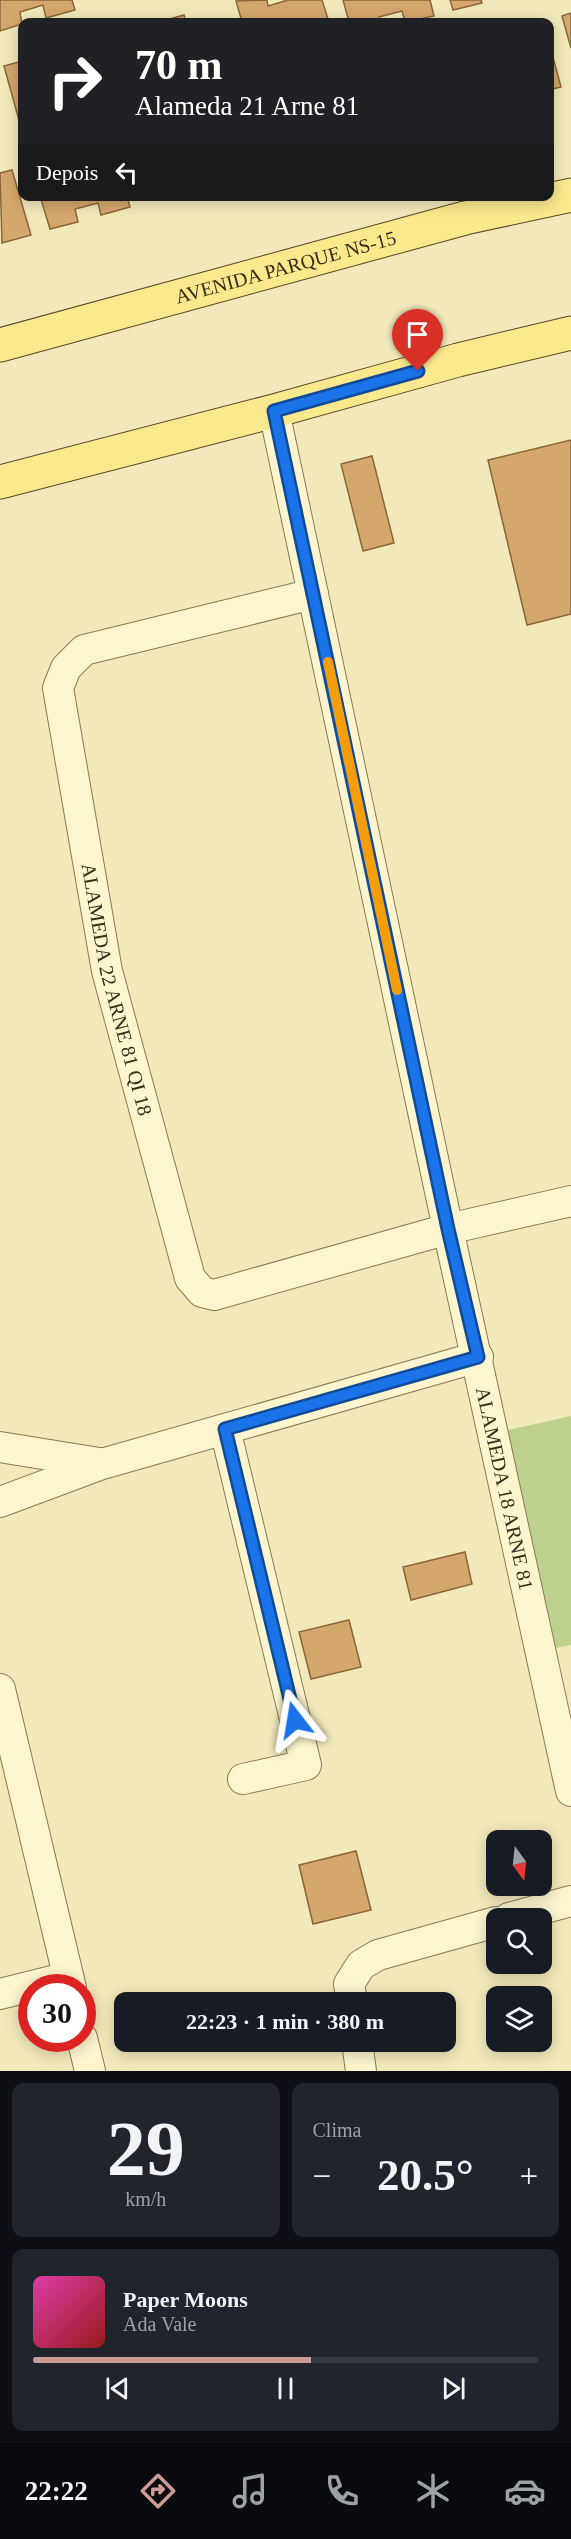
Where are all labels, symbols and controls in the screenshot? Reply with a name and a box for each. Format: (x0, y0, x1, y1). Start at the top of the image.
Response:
icon: right (36, 42, 114, 120)
text: 70 m (135, 42, 223, 88)
text: Alameda 21 Arne 81 (135, 91, 359, 121)
icon: left (110, 156, 143, 189)
text: Depois (36, 160, 98, 185)
street label: AVENIDA PARQUE NS-15 (173, 226, 398, 308)
pin (392, 309, 443, 371)
icon: arrive (401, 318, 434, 351)
street label: ALAMEDA 22 ARNE 81 QI 18 (78, 862, 157, 1118)
street label: ALAMEDA 18 ARNE 81 (472, 1385, 538, 1592)
position arrow (263, 1688, 327, 1752)
north arrow (486, 1830, 552, 1896)
map controls (486, 1830, 552, 2052)
button: search (486, 1908, 552, 1974)
speed limit sign: 30 (18, 1974, 96, 2052)
button: layers (486, 1986, 552, 2052)
text: 22:23 · 1 min · 380 m (186, 2009, 384, 2034)
text: 29 (107, 2105, 185, 2192)
text: Clima (313, 2119, 361, 2141)
text: 20.5° (377, 2150, 474, 2200)
text: − (313, 2158, 331, 2194)
text: + (519, 2158, 538, 2194)
text: km/h (125, 2188, 166, 2210)
text: Paper Moons (123, 2287, 248, 2312)
text: Ada Vale (123, 2313, 197, 2335)
icon: previous (101, 2372, 134, 2405)
icon: pause (269, 2372, 302, 2405)
icon: next (437, 2372, 470, 2405)
icon: directions (137, 2470, 179, 2512)
icon: music (229, 2470, 271, 2512)
icon: phone (321, 2470, 363, 2512)
icon: climate (412, 2470, 454, 2512)
icon: car (504, 2470, 546, 2512)
text: 22:22 (25, 2476, 88, 2506)

